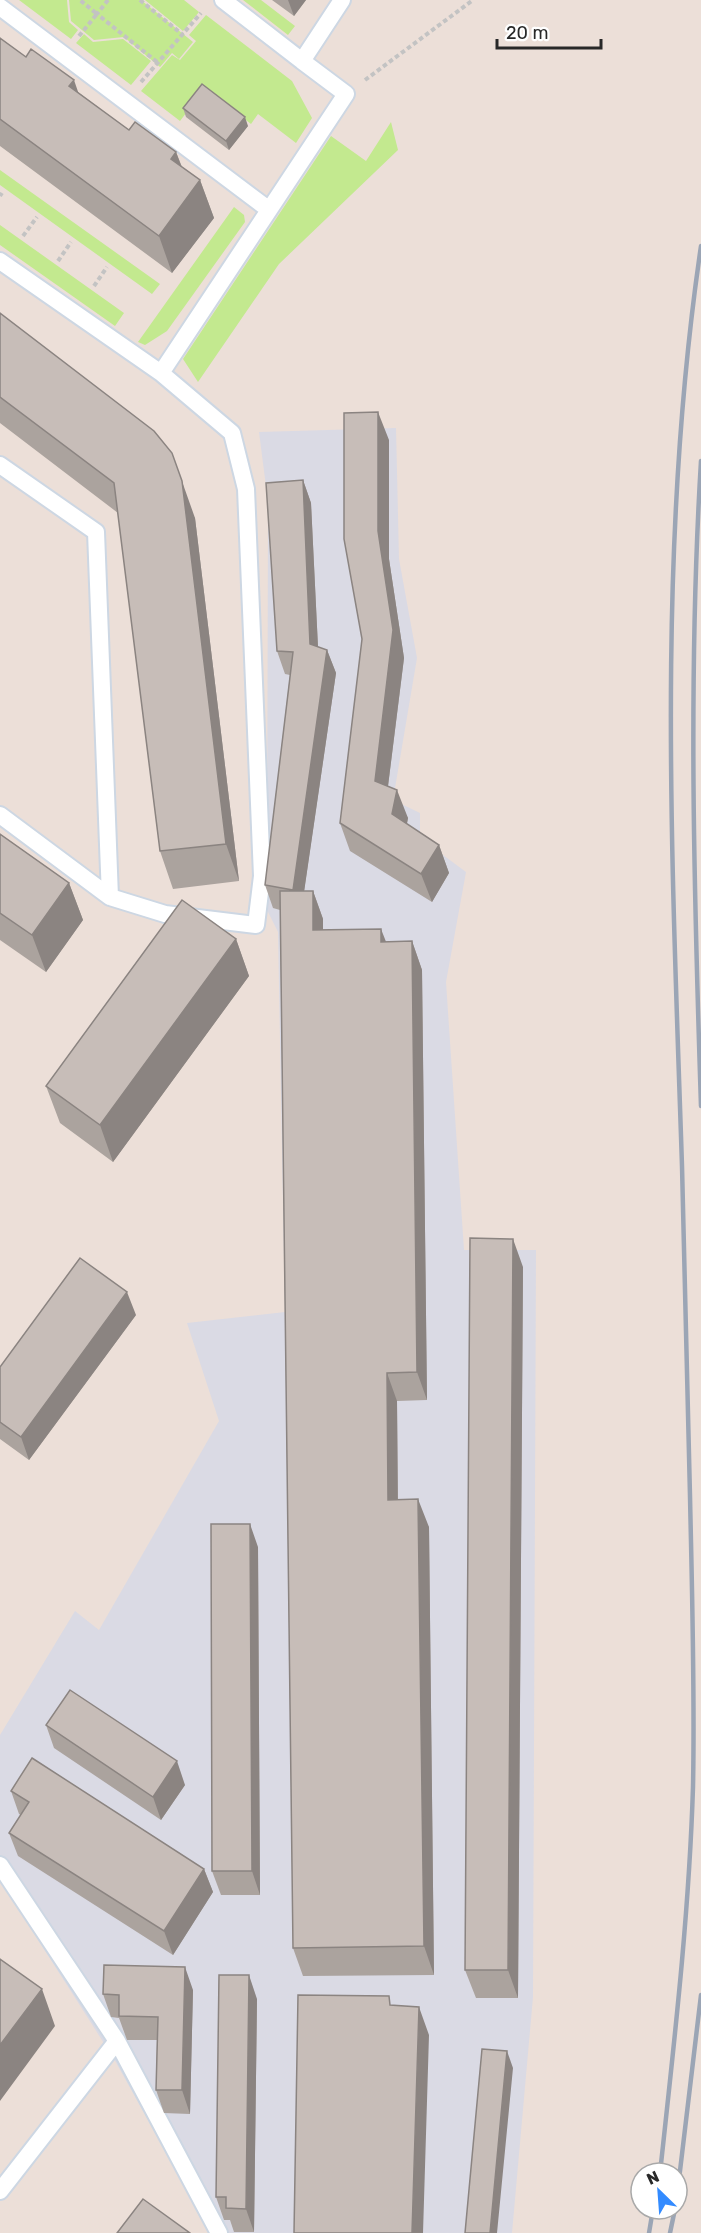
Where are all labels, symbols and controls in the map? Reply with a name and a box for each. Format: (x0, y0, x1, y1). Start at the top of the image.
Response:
scale bar (497, 12, 600, 50)
text: 20 m (506, 22, 548, 44)
north arrow (629, 2161, 689, 2221)
text: N (644, 2167, 662, 2189)

